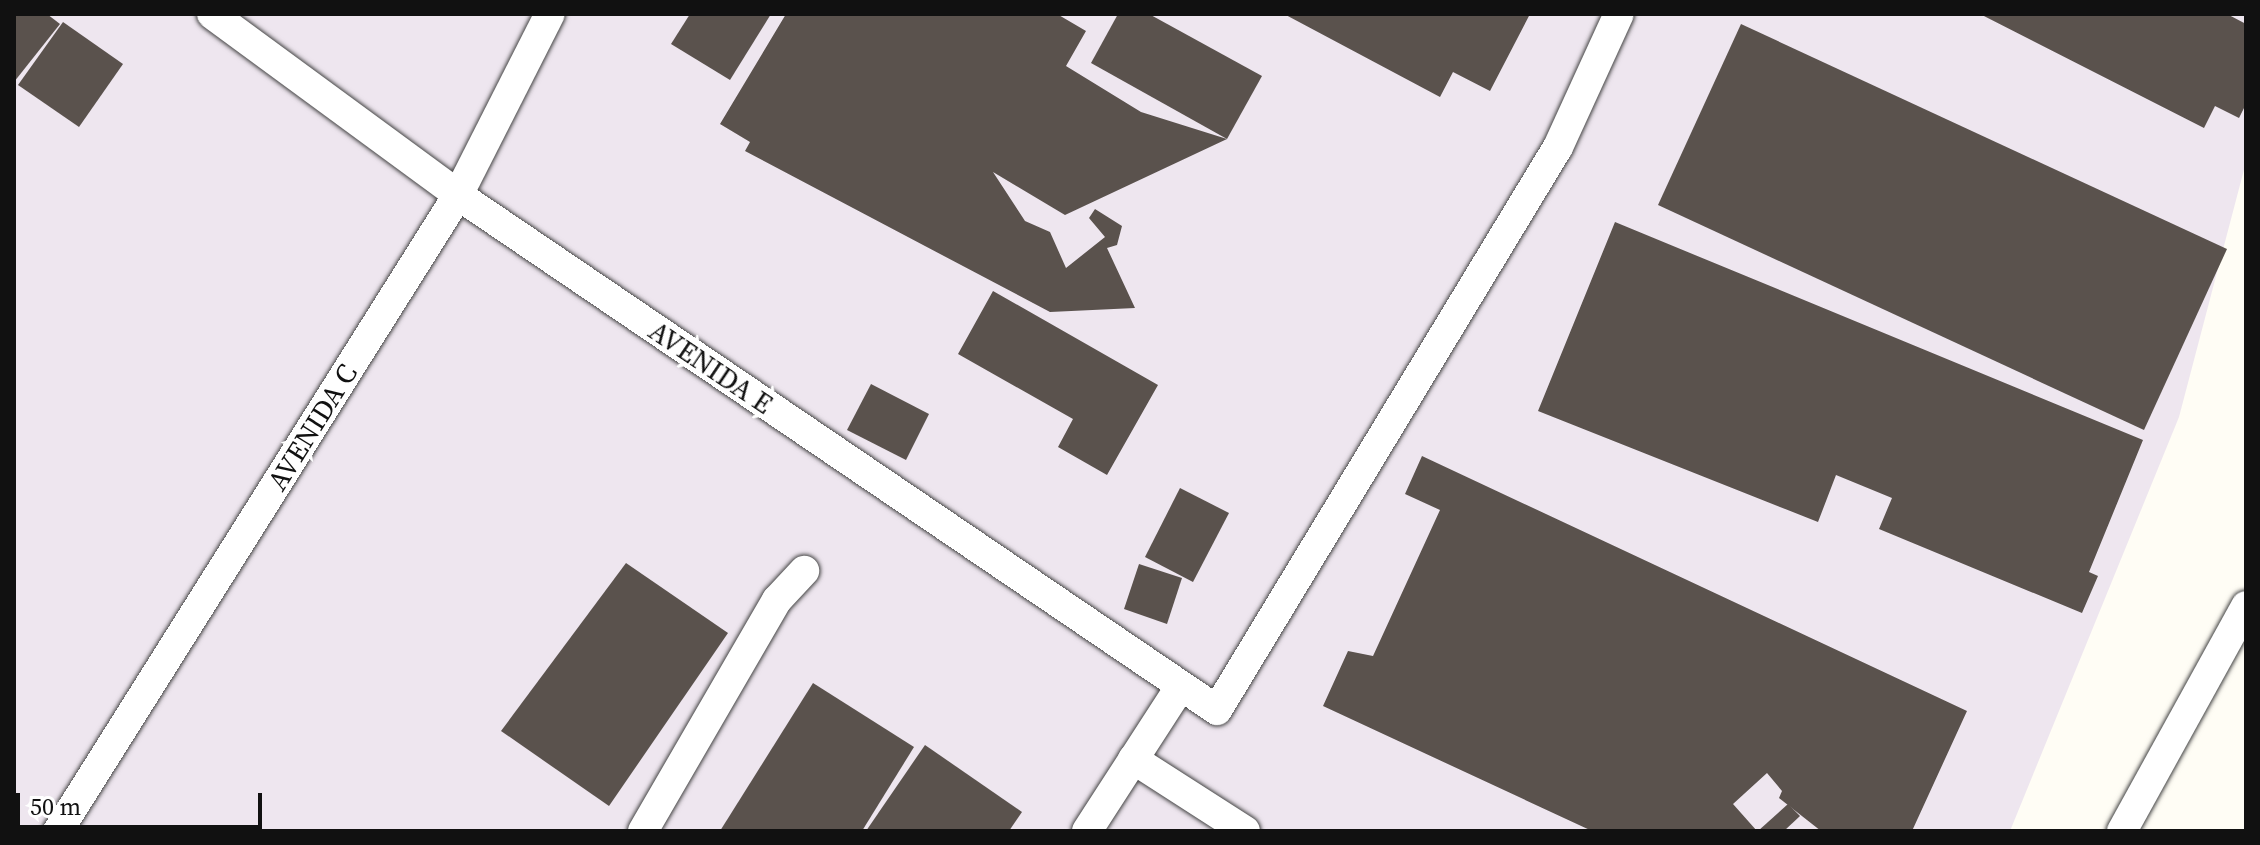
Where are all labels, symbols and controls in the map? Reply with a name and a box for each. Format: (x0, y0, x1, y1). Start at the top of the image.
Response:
street label: AVENIDA E (643, 313, 779, 421)
street label: AVENIDA C (260, 358, 364, 496)
scale bar (20, 777, 266, 827)
text: 50 m (30, 790, 81, 823)

